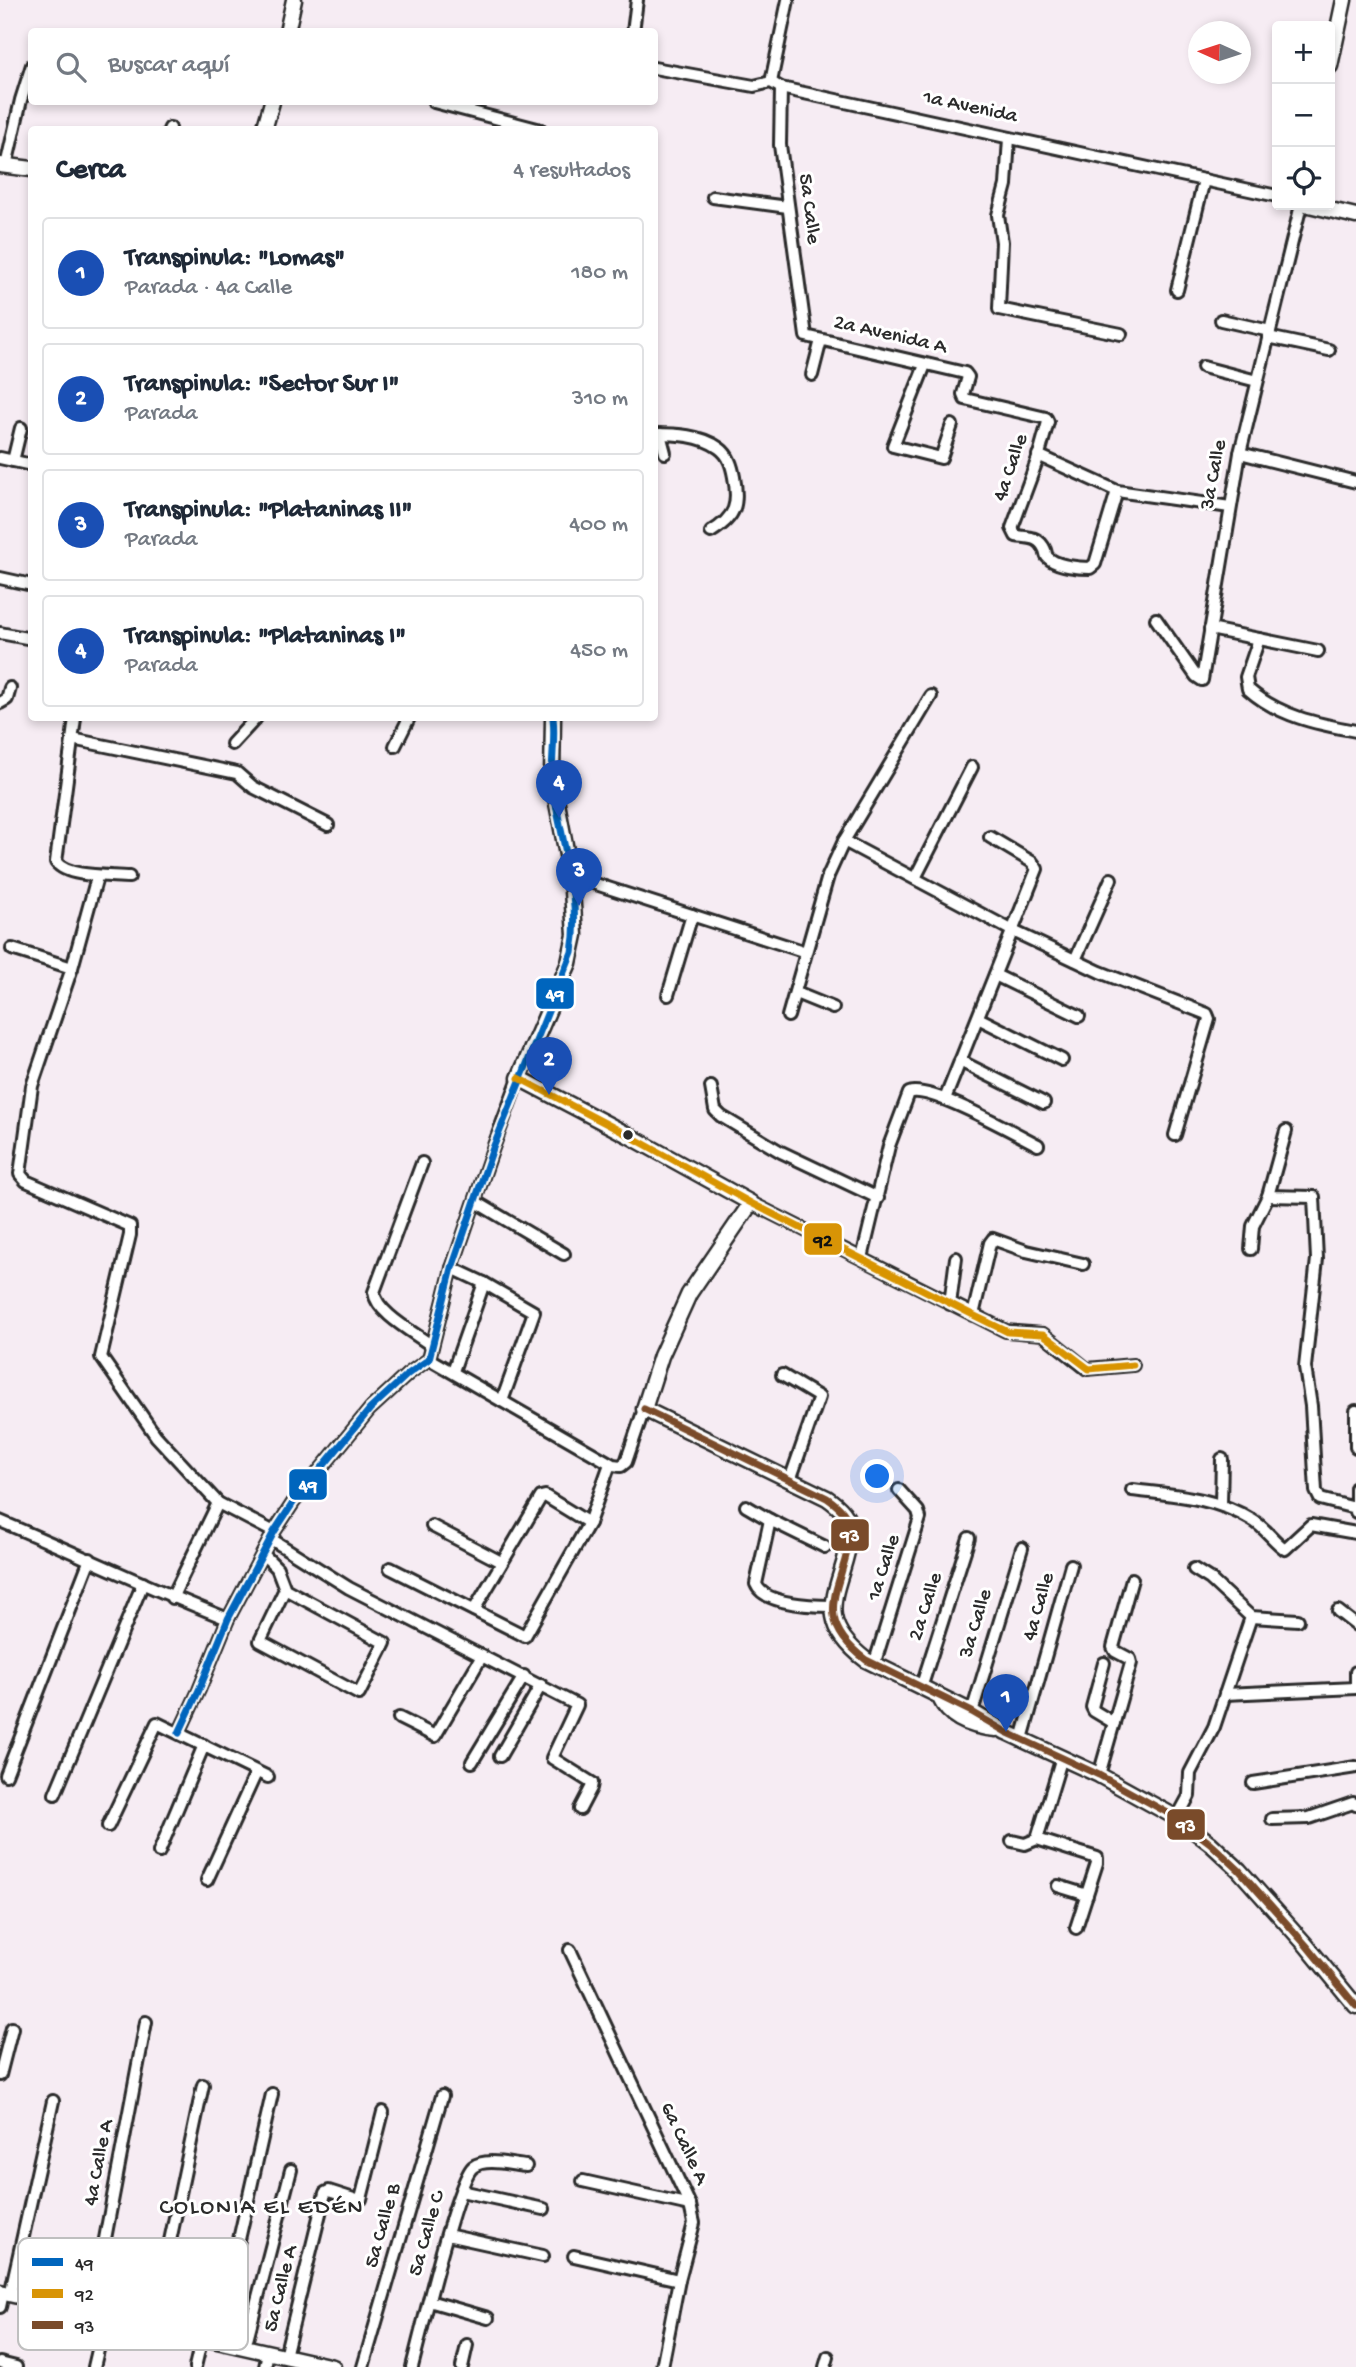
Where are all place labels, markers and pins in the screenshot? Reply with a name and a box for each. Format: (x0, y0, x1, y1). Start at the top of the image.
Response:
pin: 4 (536, 760, 582, 818)
pin: 3 (556, 848, 602, 906)
pin: 2 (526, 1037, 572, 1095)
unlabelled marker (621, 1128, 635, 1142)
pin: 1 (983, 1674, 1029, 1732)

